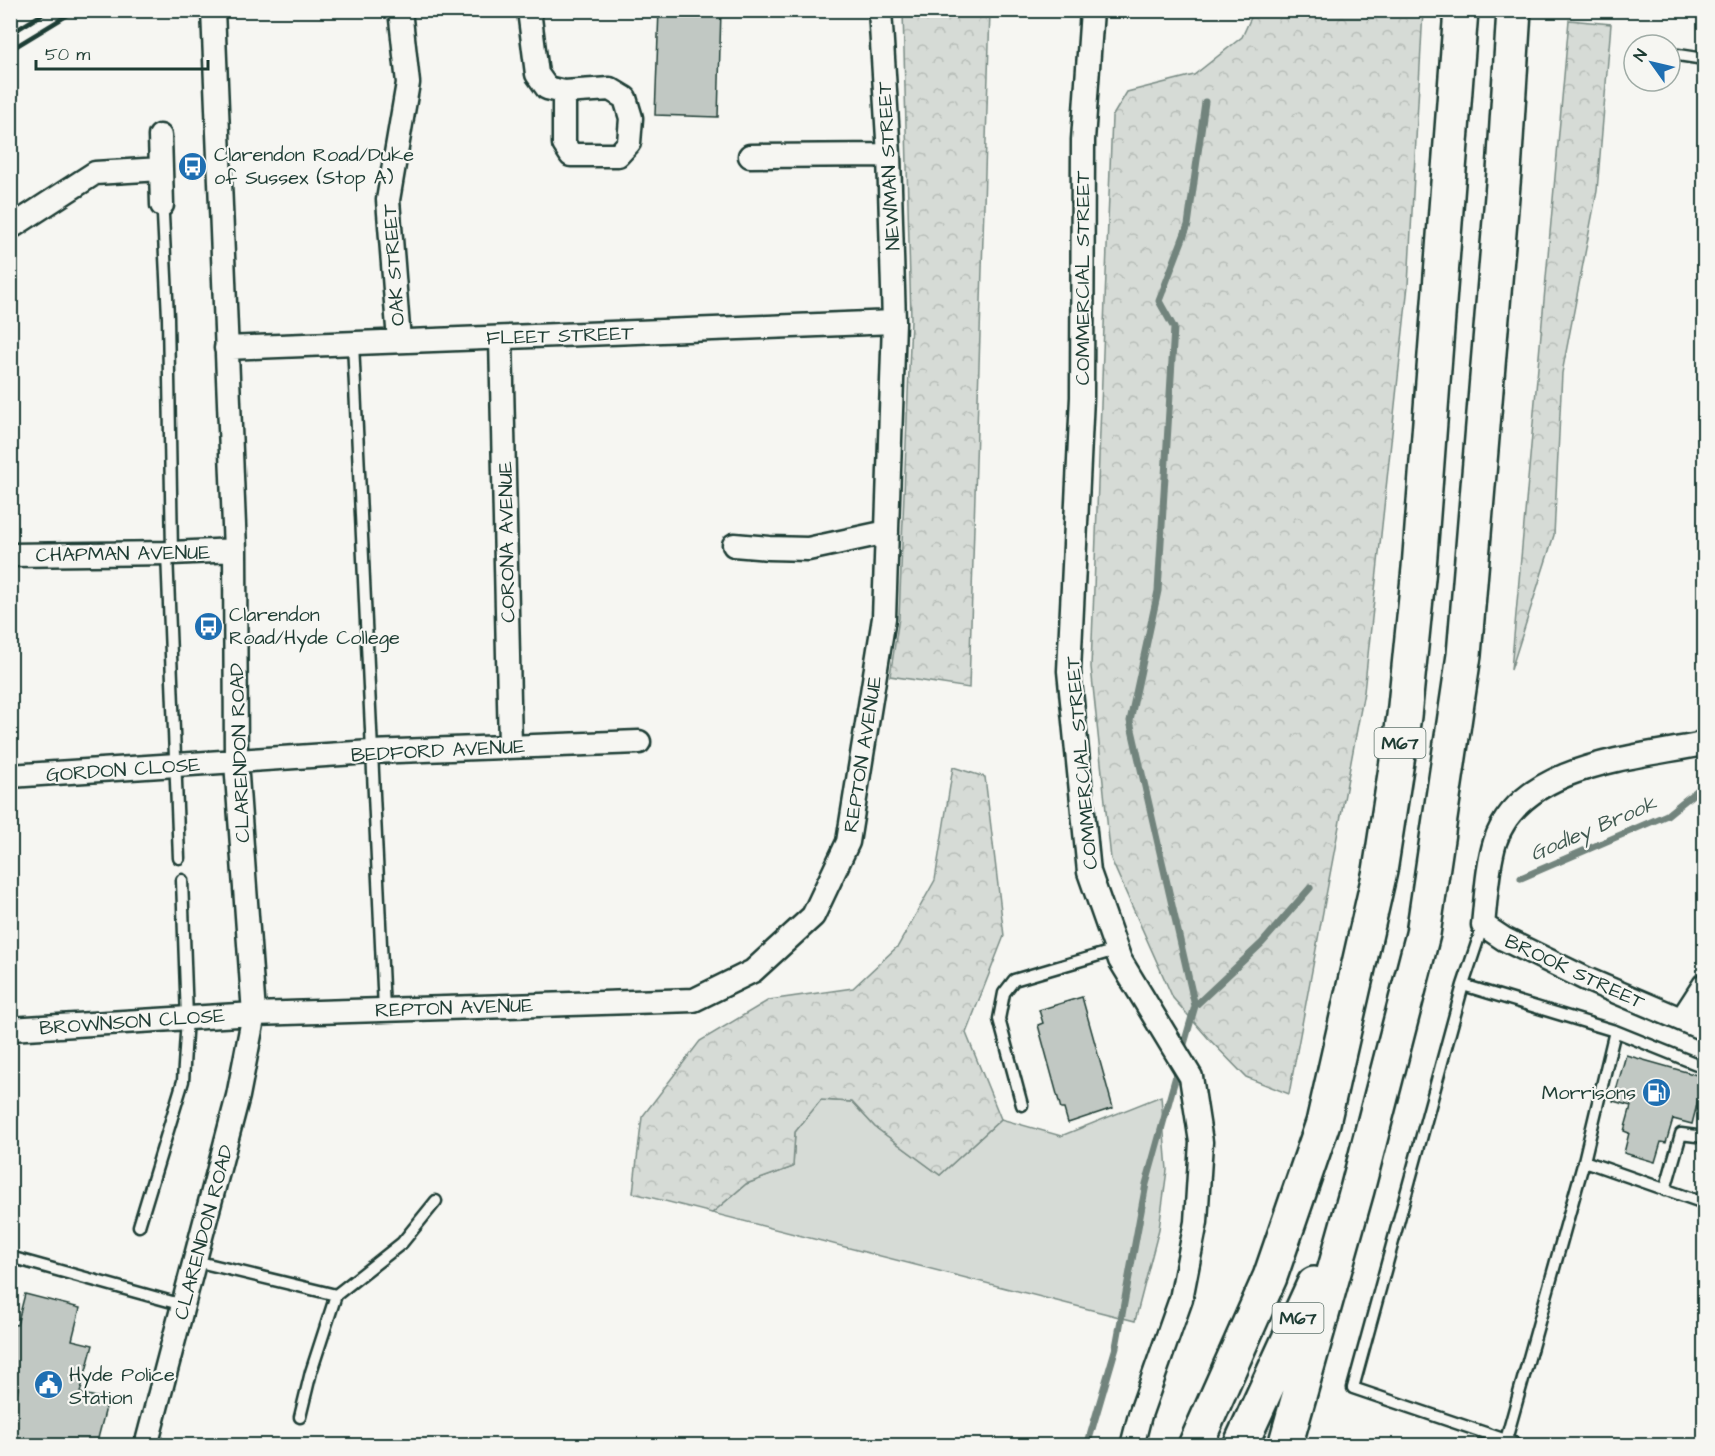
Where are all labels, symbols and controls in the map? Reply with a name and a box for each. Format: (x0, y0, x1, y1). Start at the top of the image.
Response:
scale bar (36, 33, 208, 71)
north arrow (1622, 33, 1682, 93)
text: 50 m (45, 42, 90, 67)
text: N (1628, 45, 1652, 65)
street label: NEWMAN STREET (871, 80, 907, 251)
place label: Clarendon Road/Duke of Sussex (Stop A) (214, 141, 414, 192)
bus stop icon: Clarendon Road/Duke of Sussex (Stop A) (177, 150, 209, 182)
street label: COMMERCIAL STREET (1069, 170, 1097, 385)
street label: OAK STREET (376, 203, 412, 327)
street label: FLEET STREET (486, 319, 635, 353)
street label: CORONA AVENUE (492, 461, 522, 623)
street label: CHAPMAN AVENUE (36, 538, 211, 570)
place label: Clarendon Road/Hyde College (229, 601, 400, 653)
bus stop icon: Clarendon Road/Hyde College (192, 610, 224, 642)
street label: COMMERCIAL STREET (1059, 654, 1105, 871)
street label: CLARENDON ROAD (223, 663, 257, 843)
street label: REPTON AVENUE (837, 674, 889, 834)
road number: M67 (1374, 728, 1426, 758)
street label: BEDFORD AVENUE (350, 732, 526, 770)
street label: GORDON CLOSE (45, 751, 201, 789)
water label: Godley Brook (1526, 788, 1662, 869)
street label: BROOK STREET (1500, 927, 1649, 1017)
street label: REPTON AVENUE (375, 991, 534, 1025)
street label: BROWNSON CLOSE (38, 1002, 226, 1042)
fuel station icon: Morrisons (1641, 1076, 1673, 1108)
place label: Morrisons (1542, 1079, 1636, 1107)
street label: CLARENDON ROAD (167, 1142, 241, 1323)
road number: M67 (1272, 1303, 1324, 1333)
place label: Hyde Police Station (69, 1361, 175, 1412)
public building icon: Hyde Police Station (32, 1369, 64, 1401)

